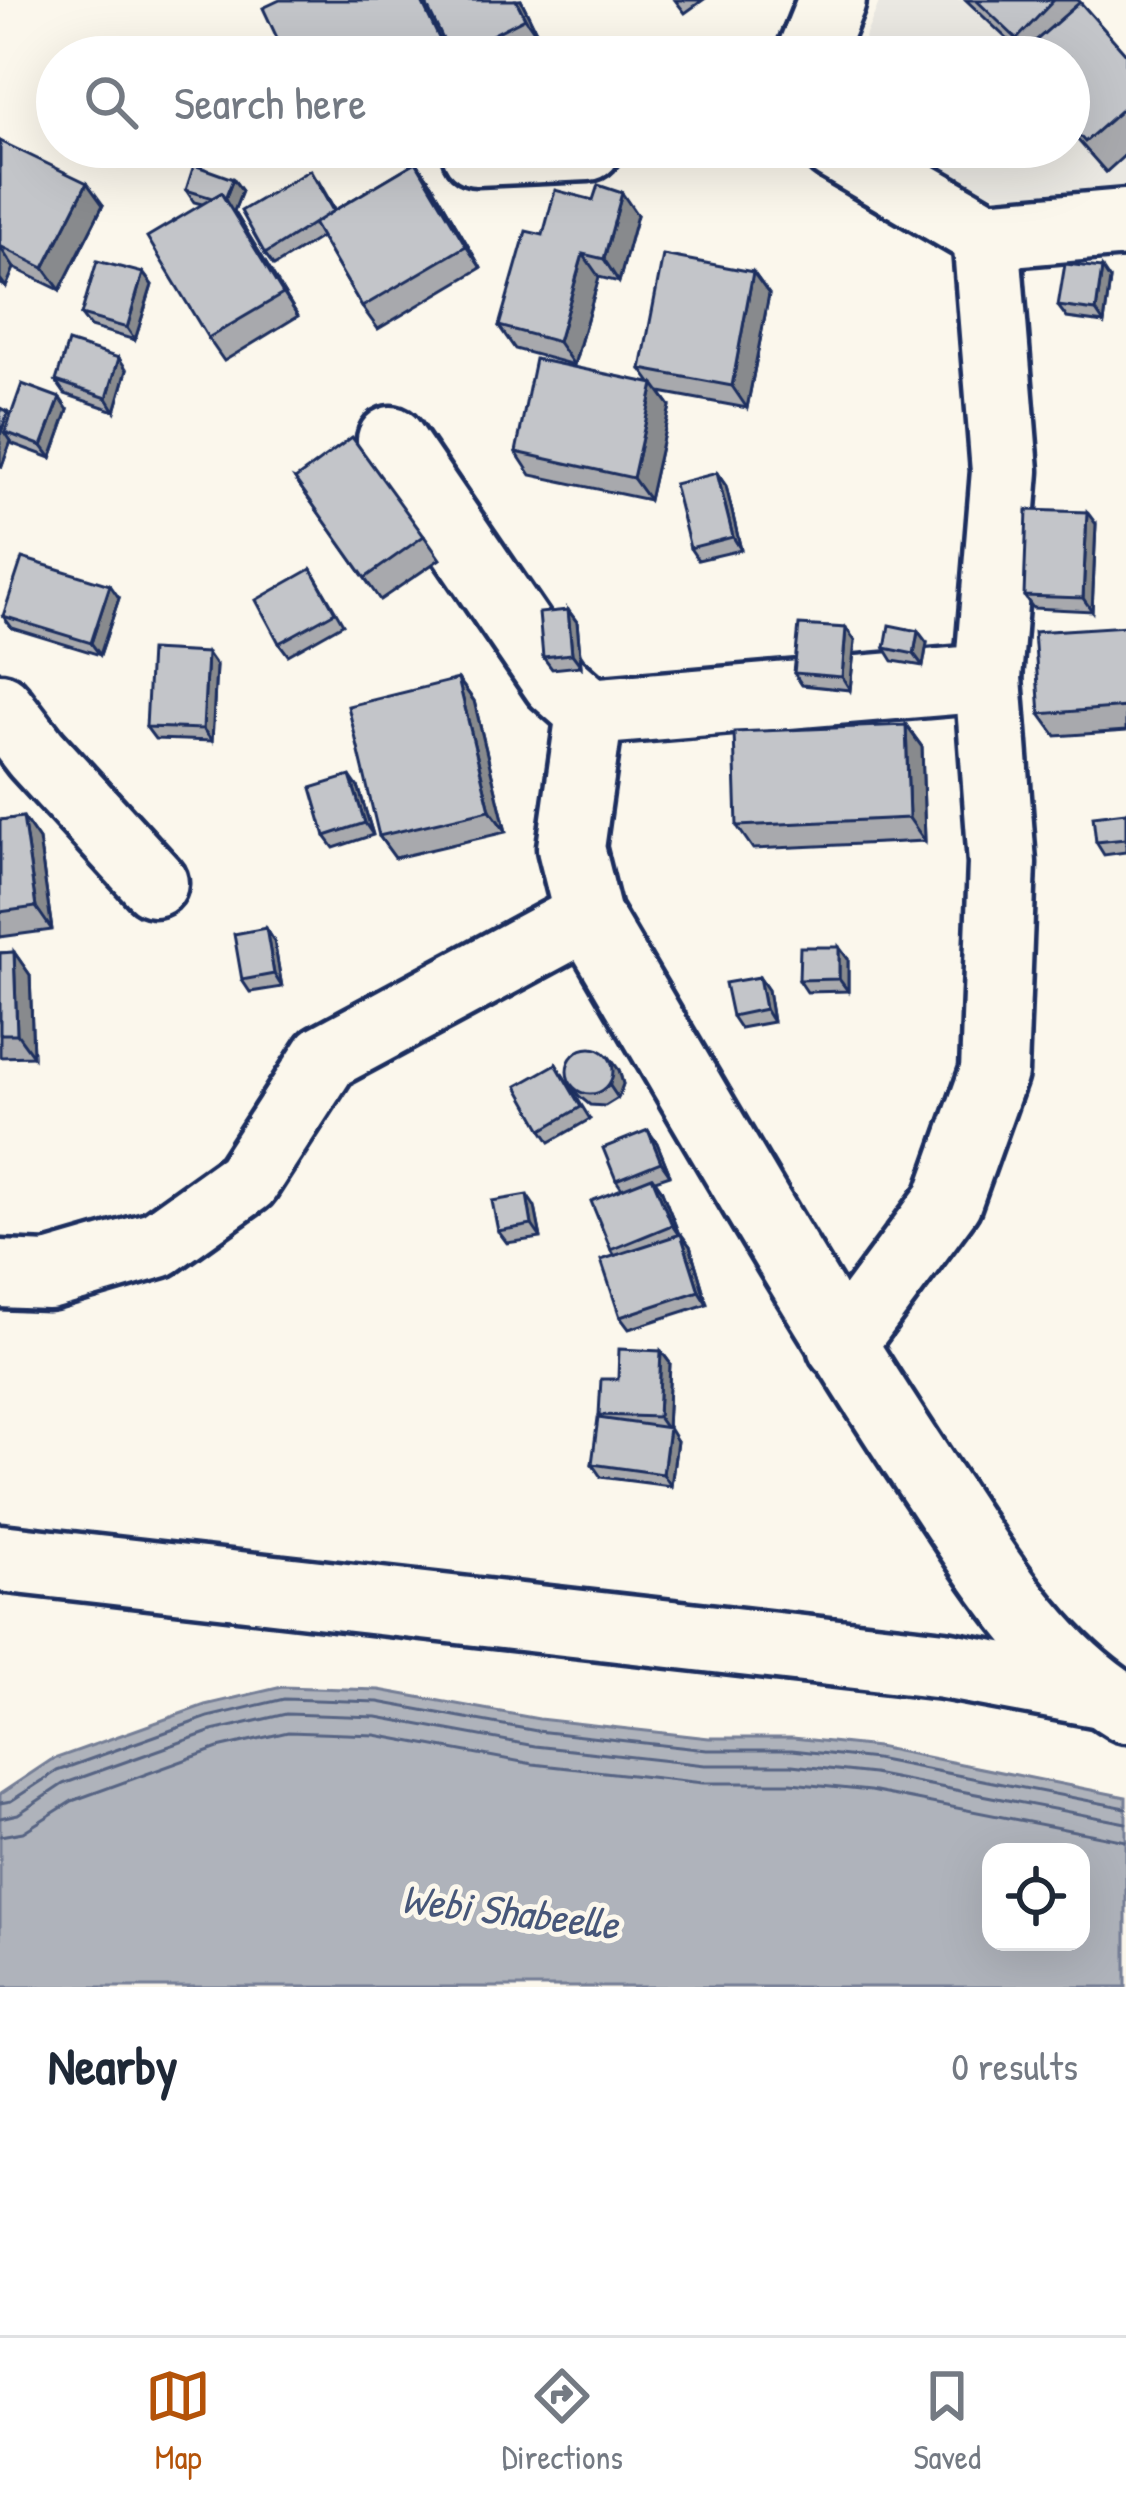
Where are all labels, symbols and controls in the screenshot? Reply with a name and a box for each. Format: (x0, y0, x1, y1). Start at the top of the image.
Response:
search box (36, 36, 1090, 168)
icon: search (78, 69, 144, 135)
text: Search here (174, 72, 366, 133)
map controls (982, 1843, 1090, 1951)
button: locate (982, 1843, 1090, 1951)
water label: Webi Shabeelle (398, 1869, 624, 1952)
text: Nearby (48, 2031, 178, 2100)
text: 0 results (952, 2039, 1078, 2092)
tab: Map (145, 2363, 211, 2479)
tab: Directions (502, 2363, 623, 2479)
tab: Saved (913, 2363, 981, 2479)

